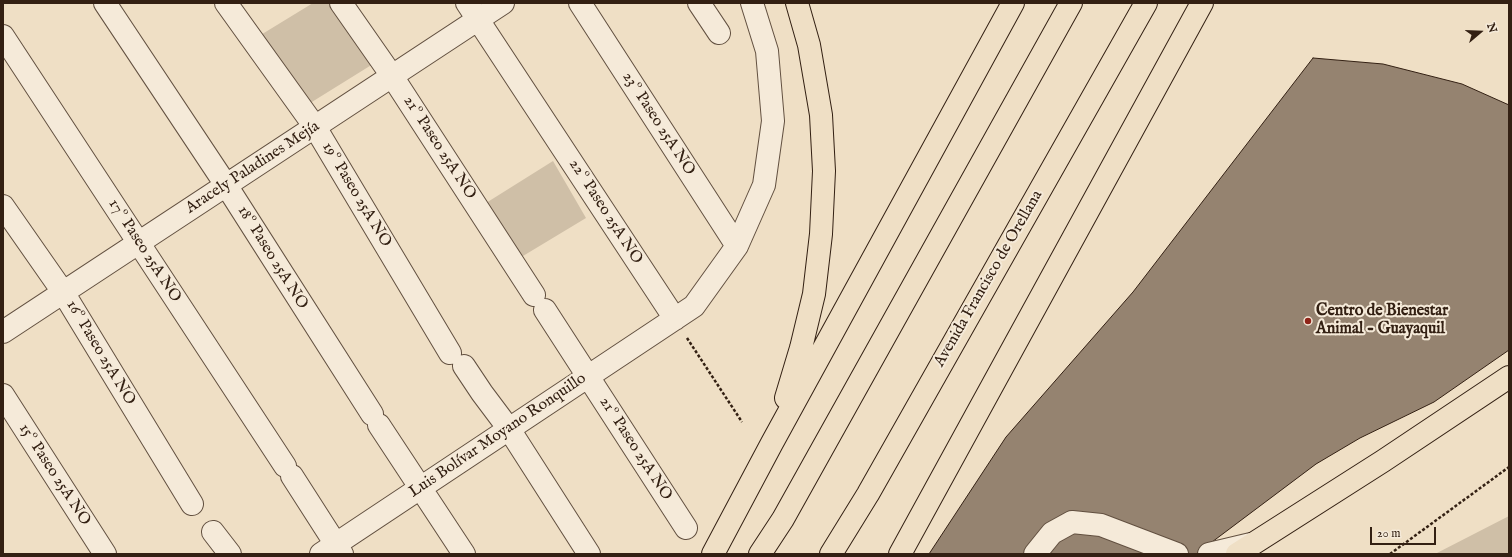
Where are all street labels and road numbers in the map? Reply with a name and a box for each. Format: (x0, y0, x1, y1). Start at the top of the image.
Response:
street label: 23º Paseo 25A NO (617, 69, 699, 179)
street label: 21º Paseo 25A NO (398, 93, 480, 203)
street label: Aracely Paladines Mejía (182, 118, 324, 218)
street label: 19º Paseo 25A NO (317, 139, 395, 251)
street label: 22º Paseo 25A NO (564, 156, 646, 268)
street label: Avenida Francisco de Orellana (931, 187, 1047, 371)
street label: 17º Paseo 25A NO (103, 196, 185, 306)
street label: 18º Paseo 25A NO (233, 203, 311, 313)
street label: 16º Paseo 25A NO (61, 297, 139, 409)
street label: Luis Bolívar Moyano Ronquillo (406, 369, 590, 503)
street label: 21º Paseo 25A NO (594, 394, 676, 504)
street label: 15º Paseo 25A NO (14, 420, 94, 530)

